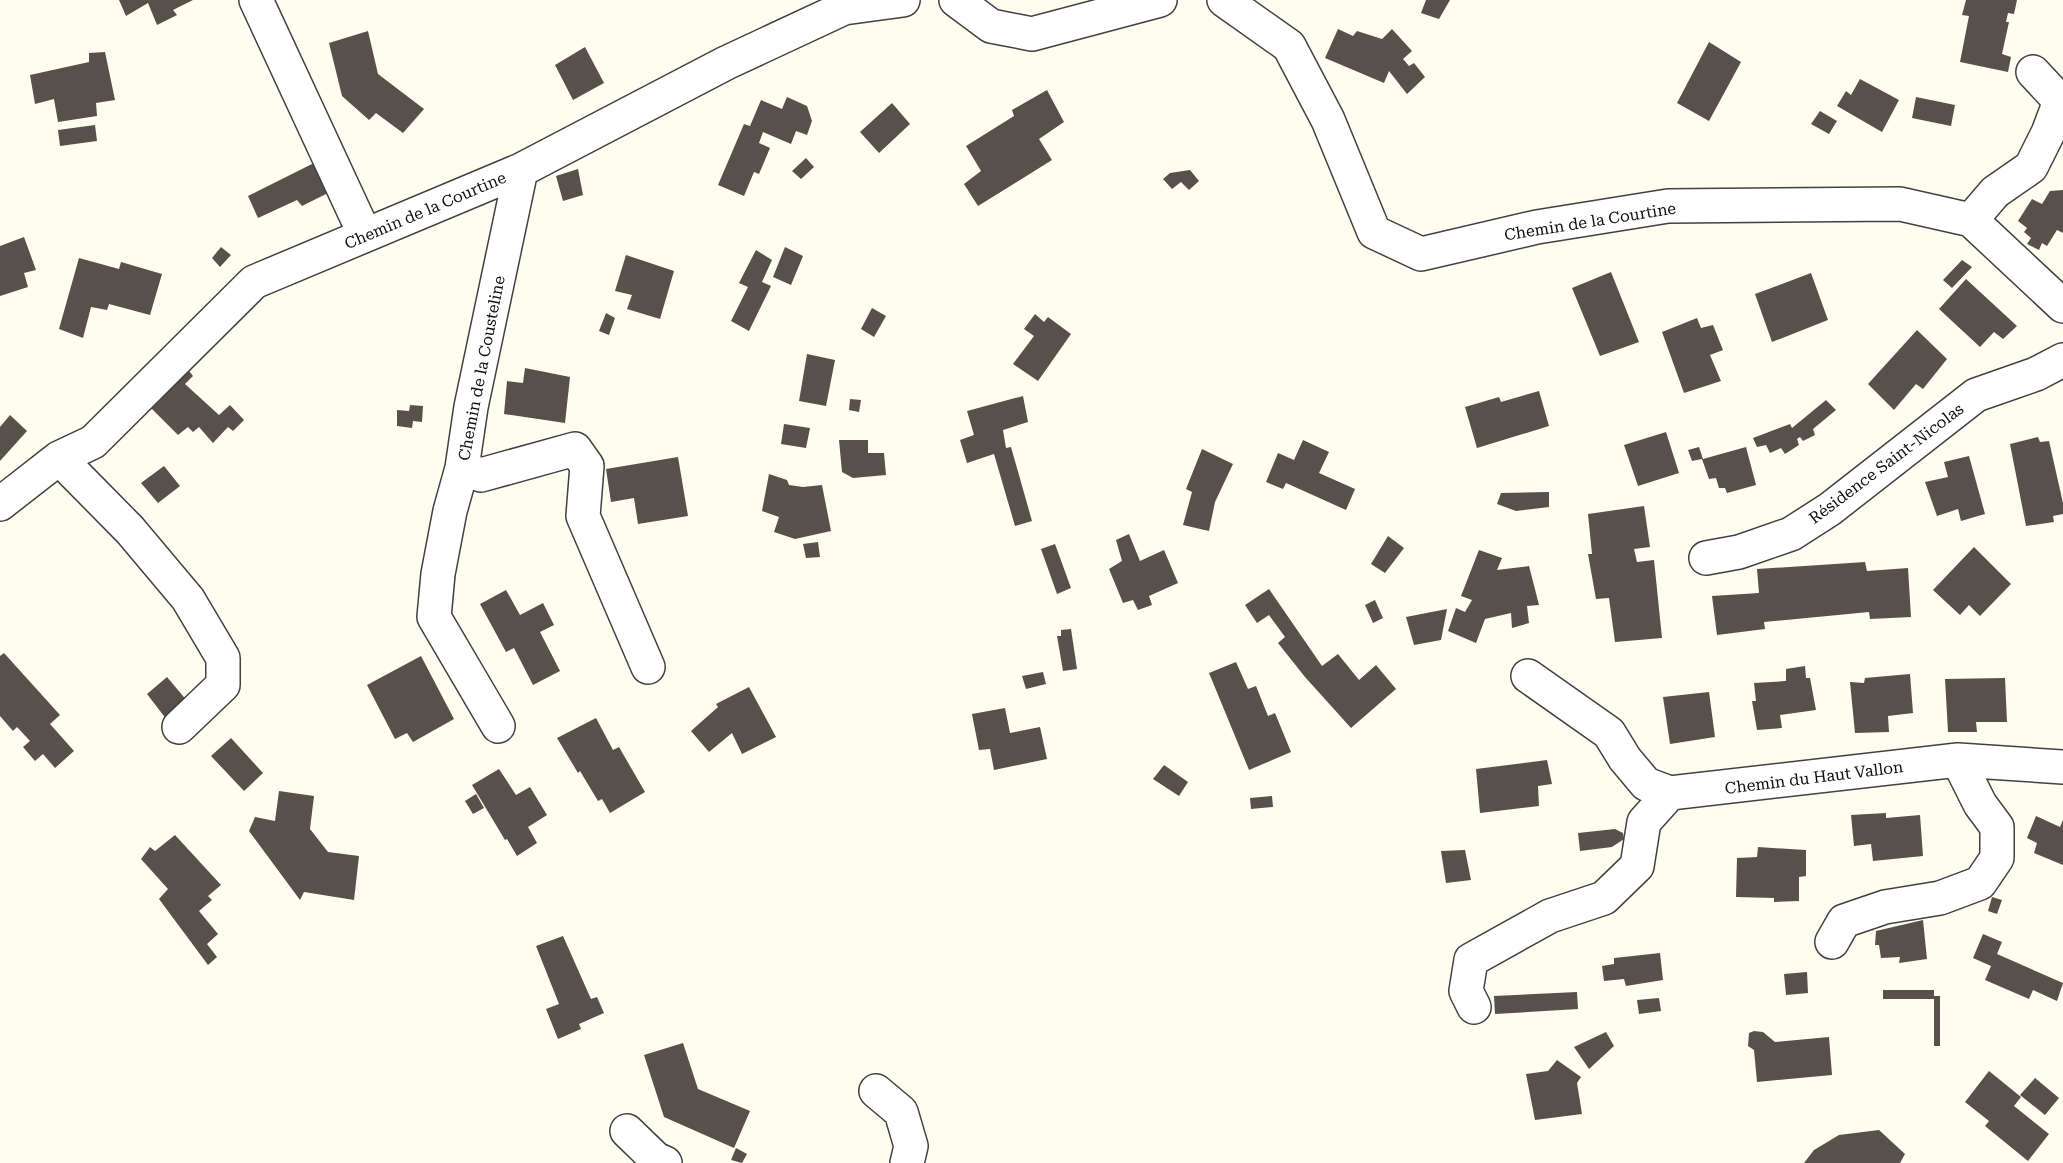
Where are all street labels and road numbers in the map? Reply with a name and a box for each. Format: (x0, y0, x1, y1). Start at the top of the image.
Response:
street label: Chemin de la Courtine (342, 168, 509, 253)
street label: Chemin de la Courtine (1503, 198, 1678, 244)
street label: Chemin de la Cousteline (454, 274, 509, 462)
street label: Résidence Saint-Nicolas (1805, 399, 1968, 528)
street label: Chemin du Haut Vallon (1724, 757, 1904, 798)

